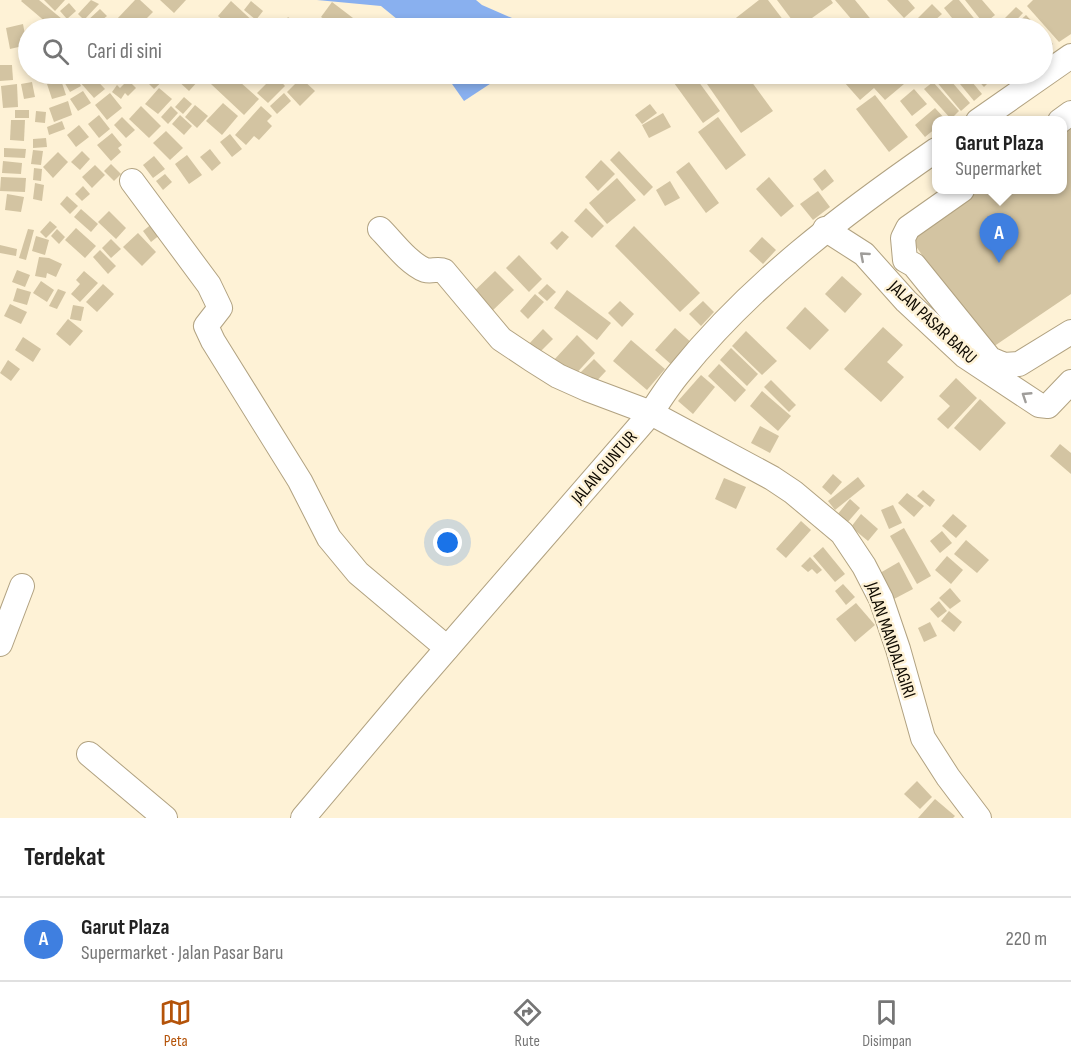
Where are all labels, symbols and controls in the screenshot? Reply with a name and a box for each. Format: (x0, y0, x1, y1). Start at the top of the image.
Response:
search box (18, 18, 1053, 84)
icon: search (39, 35, 72, 68)
text: Cari di sini (87, 38, 162, 65)
popup (932, 116, 1067, 194)
text: Garut Plaza (955, 130, 1044, 157)
text: Supermarket (955, 157, 1042, 181)
pin: A (980, 214, 1018, 263)
one-way arrow (860, 252, 871, 263)
street label: JALAN PASAR BARU (884, 276, 981, 368)
one-way arrow (1022, 392, 1033, 403)
street label: JALAN GUNTUR (566, 427, 642, 509)
your location (433, 528, 462, 557)
street label: JALAN MANDALAGIRI (861, 579, 920, 701)
text: Terdekat (24, 842, 105, 873)
text: Garut Plaza (81, 914, 169, 941)
text: A (39, 927, 48, 951)
text: 220 m (1006, 927, 1047, 951)
text: Supermarket · Jalan Pasar Baru (81, 941, 283, 965)
tab: Peta (159, 996, 192, 1051)
tab: Rute (511, 996, 544, 1051)
tab: Disimpan (862, 996, 912, 1051)

